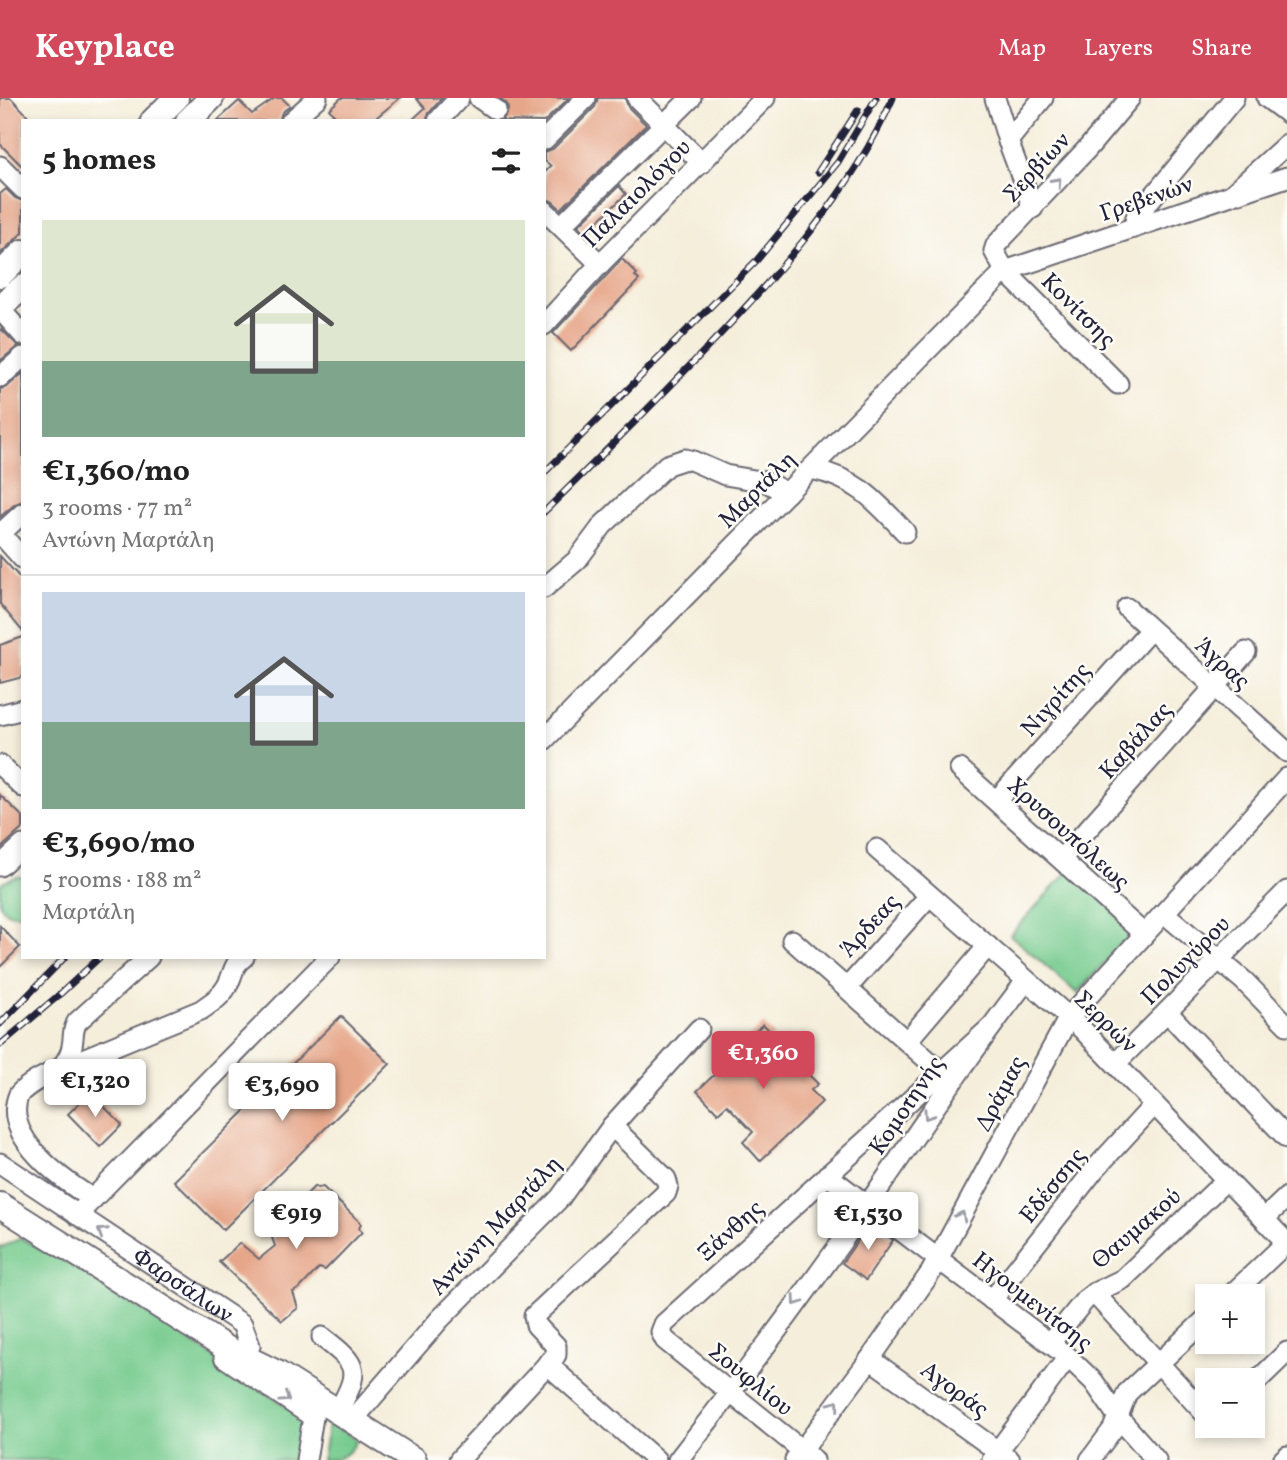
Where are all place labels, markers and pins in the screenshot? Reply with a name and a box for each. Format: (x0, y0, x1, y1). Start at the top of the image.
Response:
pin: €1,360 (706, 1032, 820, 1091)
pin: €1,320 (38, 1060, 152, 1119)
pin: €3,690 (225, 1063, 339, 1123)
pin: €919 (255, 1192, 337, 1251)
pin: €1,530 (811, 1192, 925, 1252)

